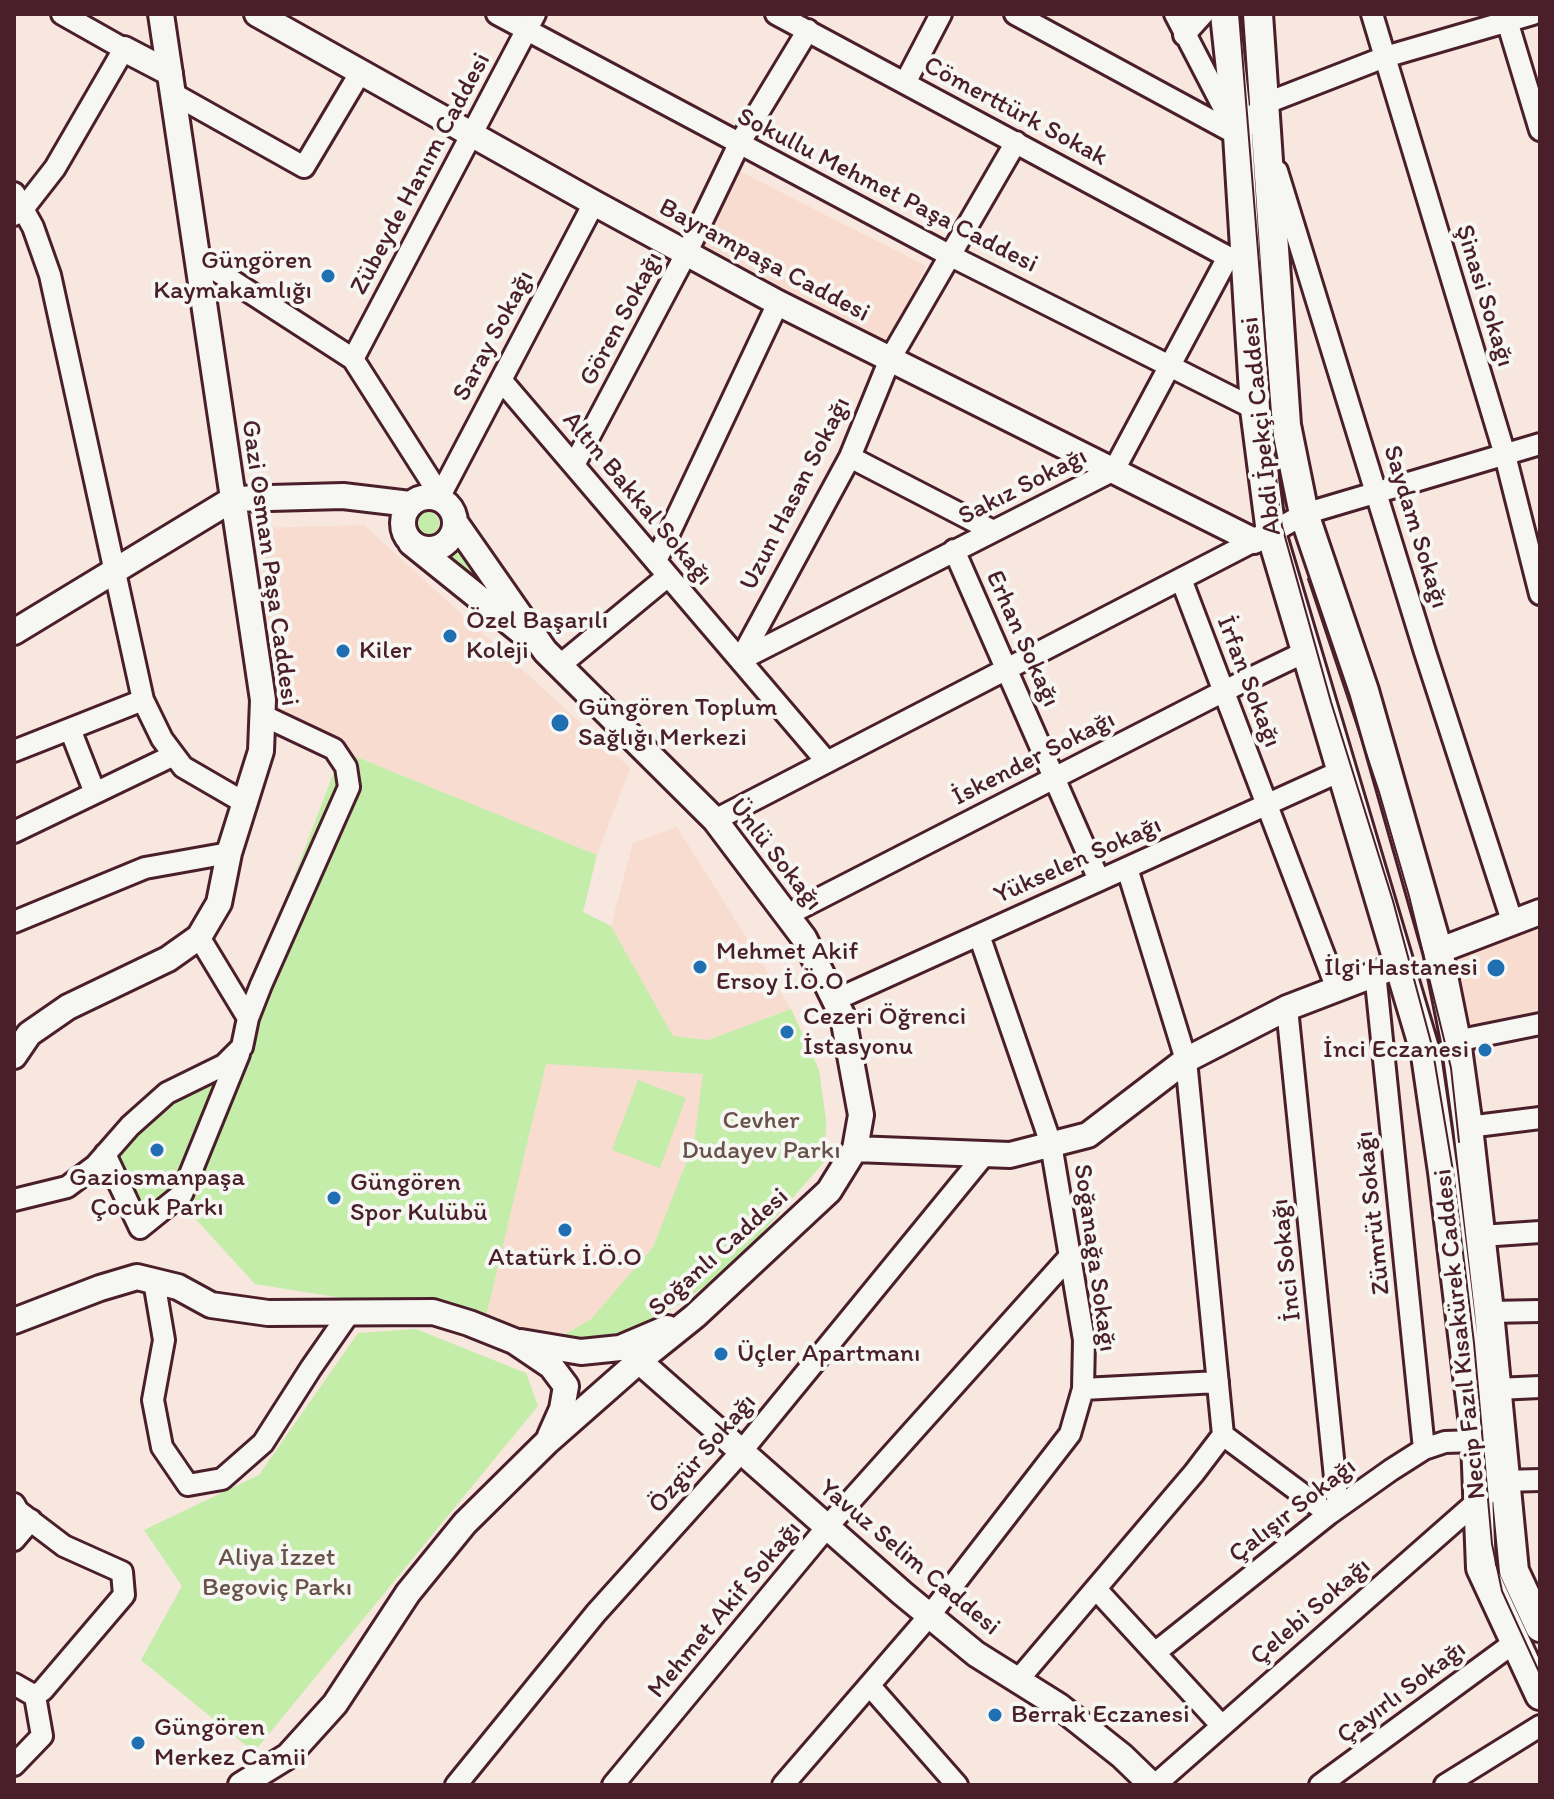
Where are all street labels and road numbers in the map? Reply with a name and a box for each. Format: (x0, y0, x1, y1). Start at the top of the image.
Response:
street label: Zübeyde Hanım Caddesi (344, 48, 498, 300)
street label: Cömerttürk Sokak (918, 50, 1112, 174)
street label: Sokullu Mehmet Paşa Caddesi (731, 101, 1043, 281)
street label: Bayrampaşa Caddesi (653, 192, 875, 330)
street label: Şinasi Sokağı (1448, 221, 1520, 371)
street label: Gören Sokağı (574, 246, 670, 392)
street label: Saray Sokağı (447, 265, 541, 407)
street label: Abdi İpekçi Caddesi (1235, 315, 1289, 537)
street label: Uzun Hasan Sokağı (734, 392, 858, 596)
street label: Altın Bakkal Sokağı (555, 405, 719, 593)
street label: Gazi Osman Paşa Caddesi (233, 418, 305, 708)
street label: Sakız Sokağı (953, 441, 1093, 533)
street label: Saydam Sokağı (1375, 442, 1455, 612)
street label: Erhan Sokağı (978, 566, 1066, 712)
street label: İrfan Sokağı (1209, 612, 1287, 752)
street label: İskender Sokağı (948, 705, 1120, 813)
street label: Ünlü Sokağı (722, 793, 828, 917)
street label: Yükselen Sokağı (989, 810, 1167, 912)
street label: Zümrüt Sokağı (1350, 1129, 1398, 1297)
street label: Soğanağa Sokağı (1065, 1162, 1123, 1354)
street label: Necip Fazıl Kısakürek Caddesi (1428, 1167, 1494, 1501)
street label: Soğanlı Caddesi (643, 1182, 795, 1324)
street label: İnci Sokağı (1265, 1197, 1309, 1323)
street label: Özgür Sokağı (642, 1388, 764, 1520)
street label: Çalışır Sokağı (1223, 1452, 1363, 1570)
street label: Yavuz Selim Caddesi (812, 1473, 1006, 1643)
street label: Mehmet Akif Sokağı (642, 1515, 808, 1705)
street label: Çelebi Sokağı (1245, 1551, 1377, 1673)
street label: Çayırlı Sokağı (1331, 1634, 1473, 1752)

